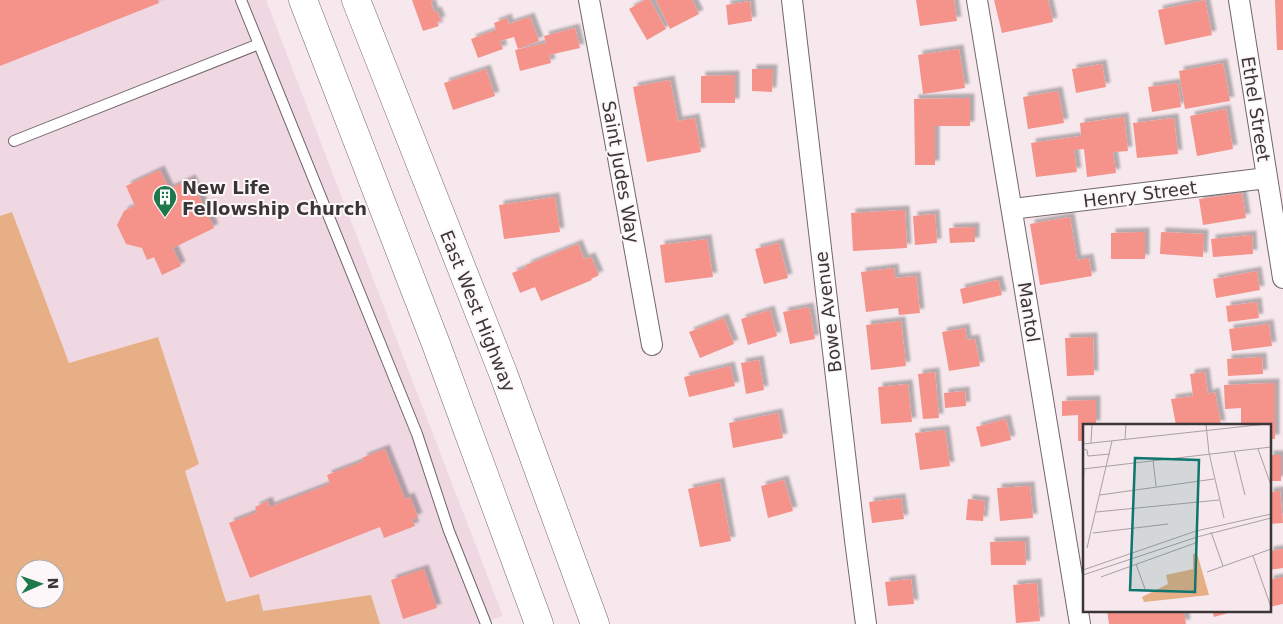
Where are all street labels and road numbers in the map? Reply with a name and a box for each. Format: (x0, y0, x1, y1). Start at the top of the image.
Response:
street label: Ethel Street (1237, 55, 1275, 163)
street label: Saint Judes Way (598, 99, 644, 245)
street label: Henry Street (1082, 177, 1198, 211)
street label: East West Highway (436, 227, 520, 395)
street label: Bowe Avenue (810, 250, 846, 374)
street label: Mantol (1014, 280, 1044, 344)

